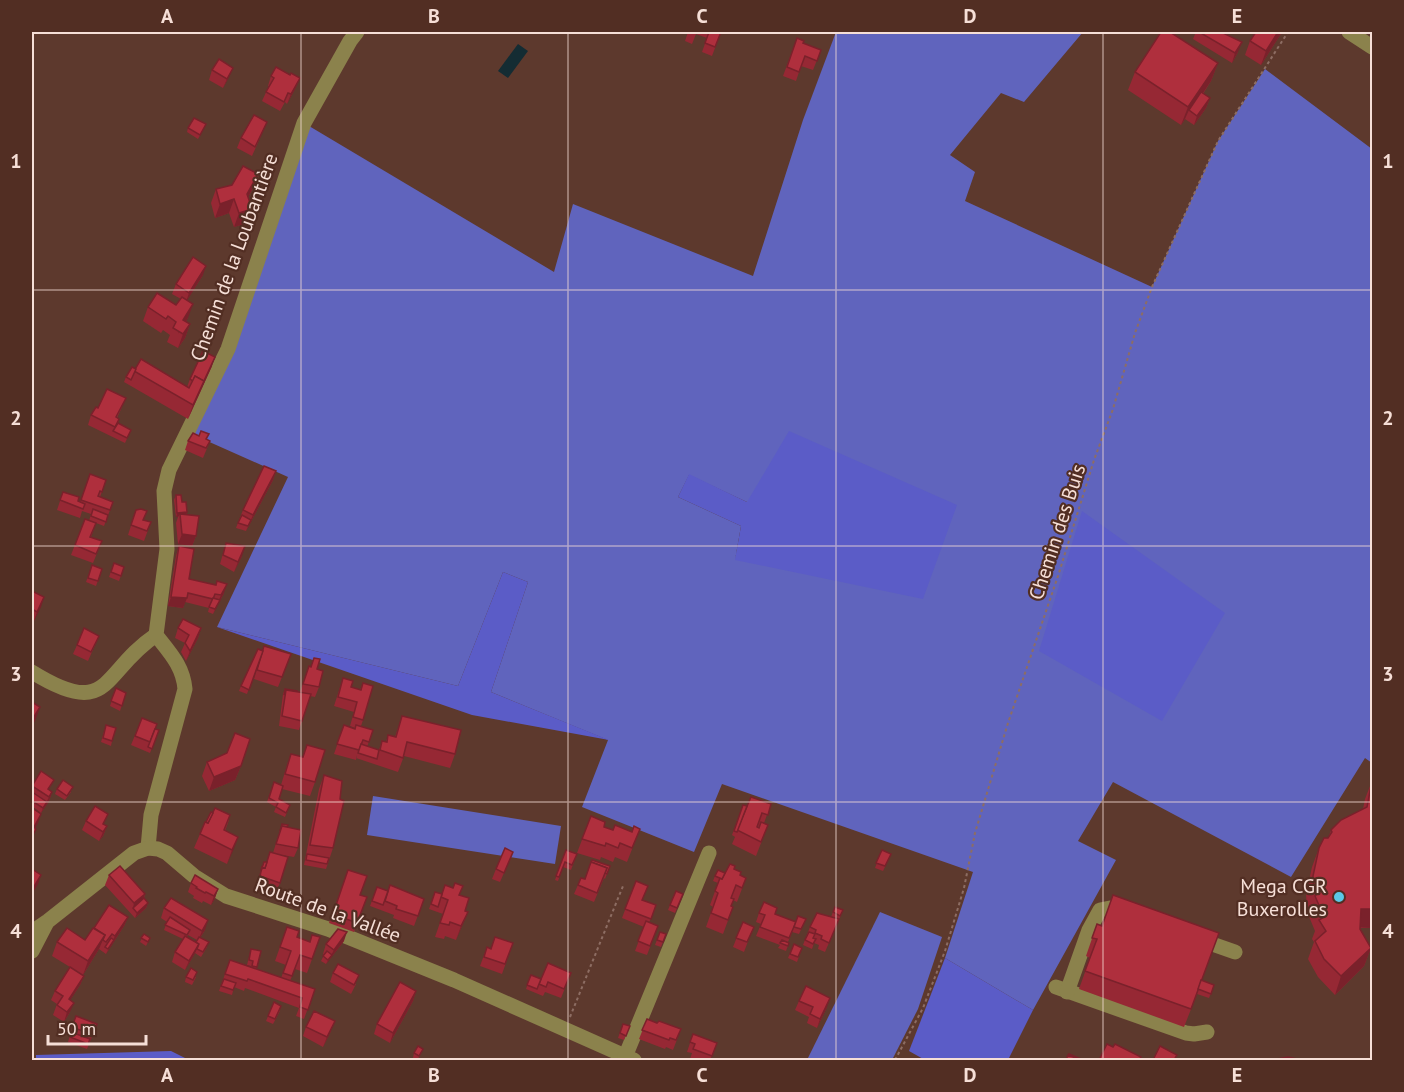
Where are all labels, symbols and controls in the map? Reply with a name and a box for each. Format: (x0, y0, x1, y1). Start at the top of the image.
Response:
text: A (161, 3, 174, 29)
text: B (428, 3, 440, 29)
text: C (696, 3, 708, 29)
text: D (964, 3, 977, 29)
text: E (1232, 3, 1242, 29)
text: 1 (10, 148, 22, 174)
text: 1 (1382, 148, 1394, 174)
street label: Chemin de la Loubantière (184, 149, 284, 365)
text: 2 (10, 405, 22, 431)
text: 2 (1382, 405, 1394, 431)
street label: Chemin des Buis (1023, 461, 1091, 603)
text: 3 (10, 661, 22, 687)
text: 3 (1382, 661, 1394, 687)
street label: Route de la Vallée (252, 872, 404, 948)
place label: Mega CGR Buxerolles (1237, 873, 1327, 922)
marker: Mega CGR Buxerolles (1332, 890, 1346, 904)
text: 4 (10, 918, 22, 944)
text: 4 (1382, 918, 1394, 944)
scale bar (48, 1008, 146, 1046)
text: 50 m (57, 1017, 96, 1040)
text: A (161, 1062, 174, 1088)
text: B (428, 1062, 440, 1088)
text: C (696, 1062, 708, 1088)
text: D (964, 1062, 977, 1088)
text: E (1232, 1062, 1242, 1088)

